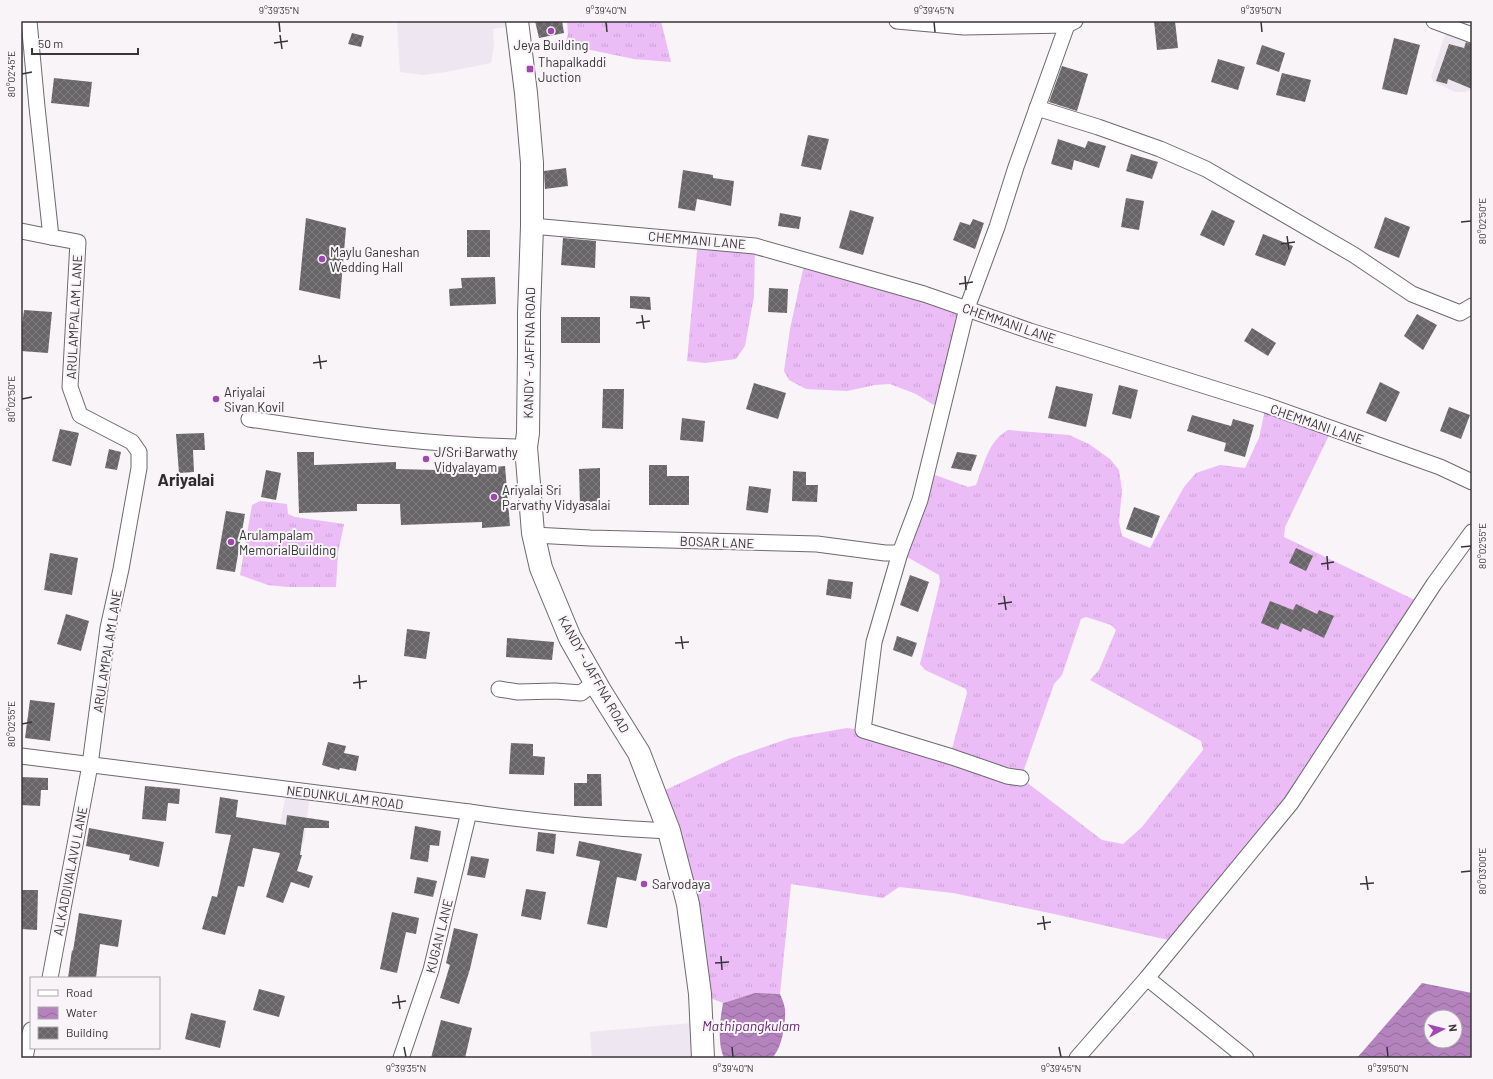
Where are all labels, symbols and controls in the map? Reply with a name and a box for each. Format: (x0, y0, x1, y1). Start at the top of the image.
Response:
text: 9°39'35"N (259, 4, 299, 16)
text: 9°39'40"N (585, 4, 627, 16)
text: 9°39'45"N (914, 4, 954, 16)
text: 9°39'50"N (1241, 4, 1281, 16)
marker: Jeya Building (546, 26, 556, 36)
scale bar (32, 30, 138, 56)
text: 50 m (38, 36, 63, 50)
place label: Jeya Building (514, 37, 589, 53)
text: 80°02'45"E (5, 51, 17, 97)
place label: Thapalkaddi Juction (538, 54, 606, 85)
marker: Thapalkaddi Juction (525, 64, 535, 74)
text: 80°02'50"E (1476, 198, 1488, 244)
street label: CHEMMANI LANE (648, 228, 747, 252)
place label: Maylu Ganeshan Wedding Hall (330, 244, 420, 275)
street label: ARULAMPALAM LANE (63, 254, 85, 380)
marker: Maylu Ganeshan Wedding Hall (317, 254, 327, 264)
street label: KANDY - JAFFNA ROAD (520, 287, 538, 419)
street label: CHEMMANI LANE (960, 300, 1058, 347)
text: 80°02'50"E (5, 376, 17, 422)
place label: Ariyalai Sivan Kovil (224, 384, 284, 415)
marker: Ariyalai Sivan Kovil (211, 394, 221, 404)
street label: CHEMMANI LANE (1268, 401, 1366, 448)
place label: J/Sri Barwathy Vidyalayam (434, 444, 518, 475)
marker: J/Sri Barwathy Vidyalayam (421, 454, 431, 464)
district label: Ariyalai (158, 469, 214, 489)
place label: Ariyalai Sri Parvathy Vidyasalai (502, 482, 611, 513)
marker: Ariyalai Sri Parvathy Vidyasalai (489, 492, 499, 502)
text: 80°02'55"E (1476, 523, 1488, 569)
place label: Arulampalam MemorialBuilding (239, 527, 336, 558)
street label: BOSAR LANE (679, 533, 755, 551)
marker: Arulampalam MemorialBuilding (226, 537, 236, 547)
street label: ARULAMPALAM LANE (89, 588, 125, 714)
street label: KANDY - JAFFNA ROAD (555, 613, 633, 735)
text: 80°02'55"E (5, 701, 17, 747)
street label: NEDUNKULAM ROAD (286, 782, 404, 812)
street label: ALKADDIVALAVU LANE (50, 805, 90, 937)
text: 80°03'00"E (1476, 848, 1488, 894)
place label: Sarvodaya (652, 876, 711, 892)
marker: Sarvodaya (639, 879, 649, 889)
street label: KUGAN LANE (422, 897, 456, 975)
legend (30, 977, 160, 1049)
text: Road (66, 985, 93, 999)
text: Water (66, 1005, 98, 1019)
north arrow (1423, 1009, 1463, 1049)
water label: Mathipangkulam (702, 1017, 800, 1034)
text: N (1447, 1023, 1460, 1032)
text: Building (66, 1025, 108, 1039)
text: 9°39'35"N (386, 1062, 426, 1074)
text: 9°39'40"N (712, 1062, 754, 1074)
text: 9°39'45"N (1041, 1062, 1081, 1074)
text: 9°39'50"N (1368, 1062, 1408, 1074)

